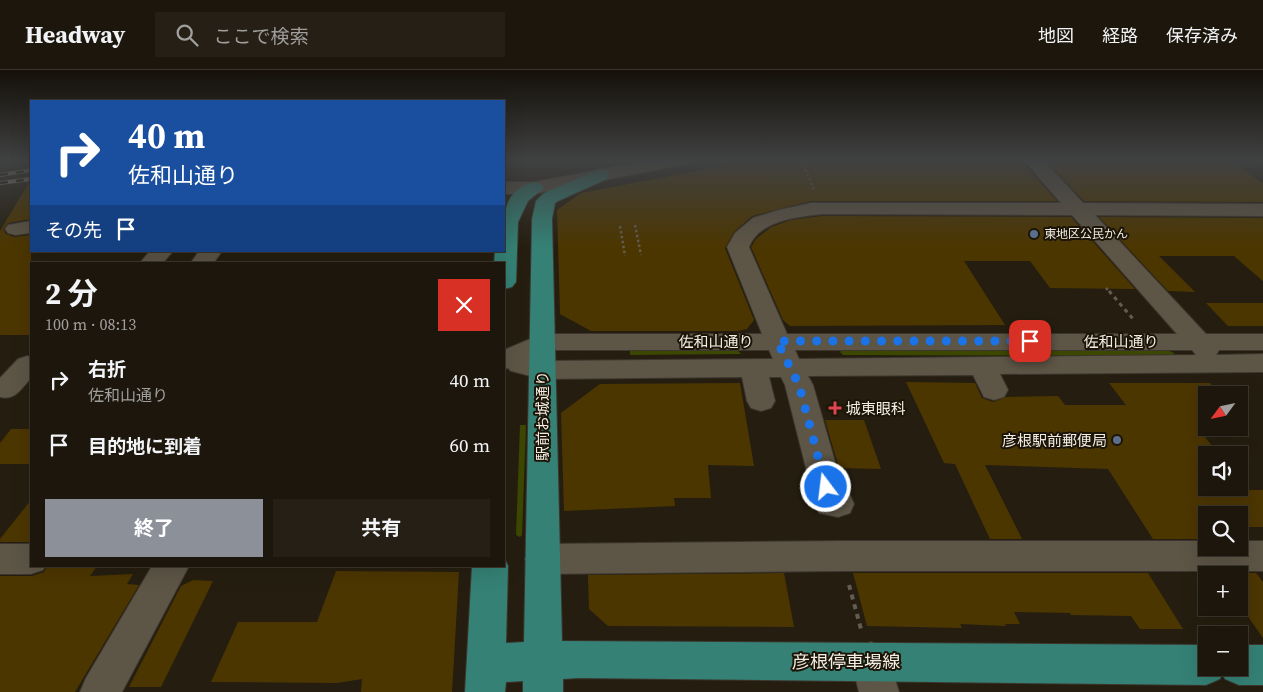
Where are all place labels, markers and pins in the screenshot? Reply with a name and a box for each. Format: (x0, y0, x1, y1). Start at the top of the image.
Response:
place label: 東地区公民かん (1044, 226, 1128, 242)
marker: 東地区公民かん (1028, 228, 1040, 240)
pin (1009, 320, 1051, 362)
place label: 城東眼科 (846, 398, 906, 419)
marker: 城東眼科 (828, 401, 842, 415)
place label: 彦根駅前郵便局 (1002, 430, 1107, 451)
marker: 彦根駅前郵便局 (1111, 434, 1123, 446)

